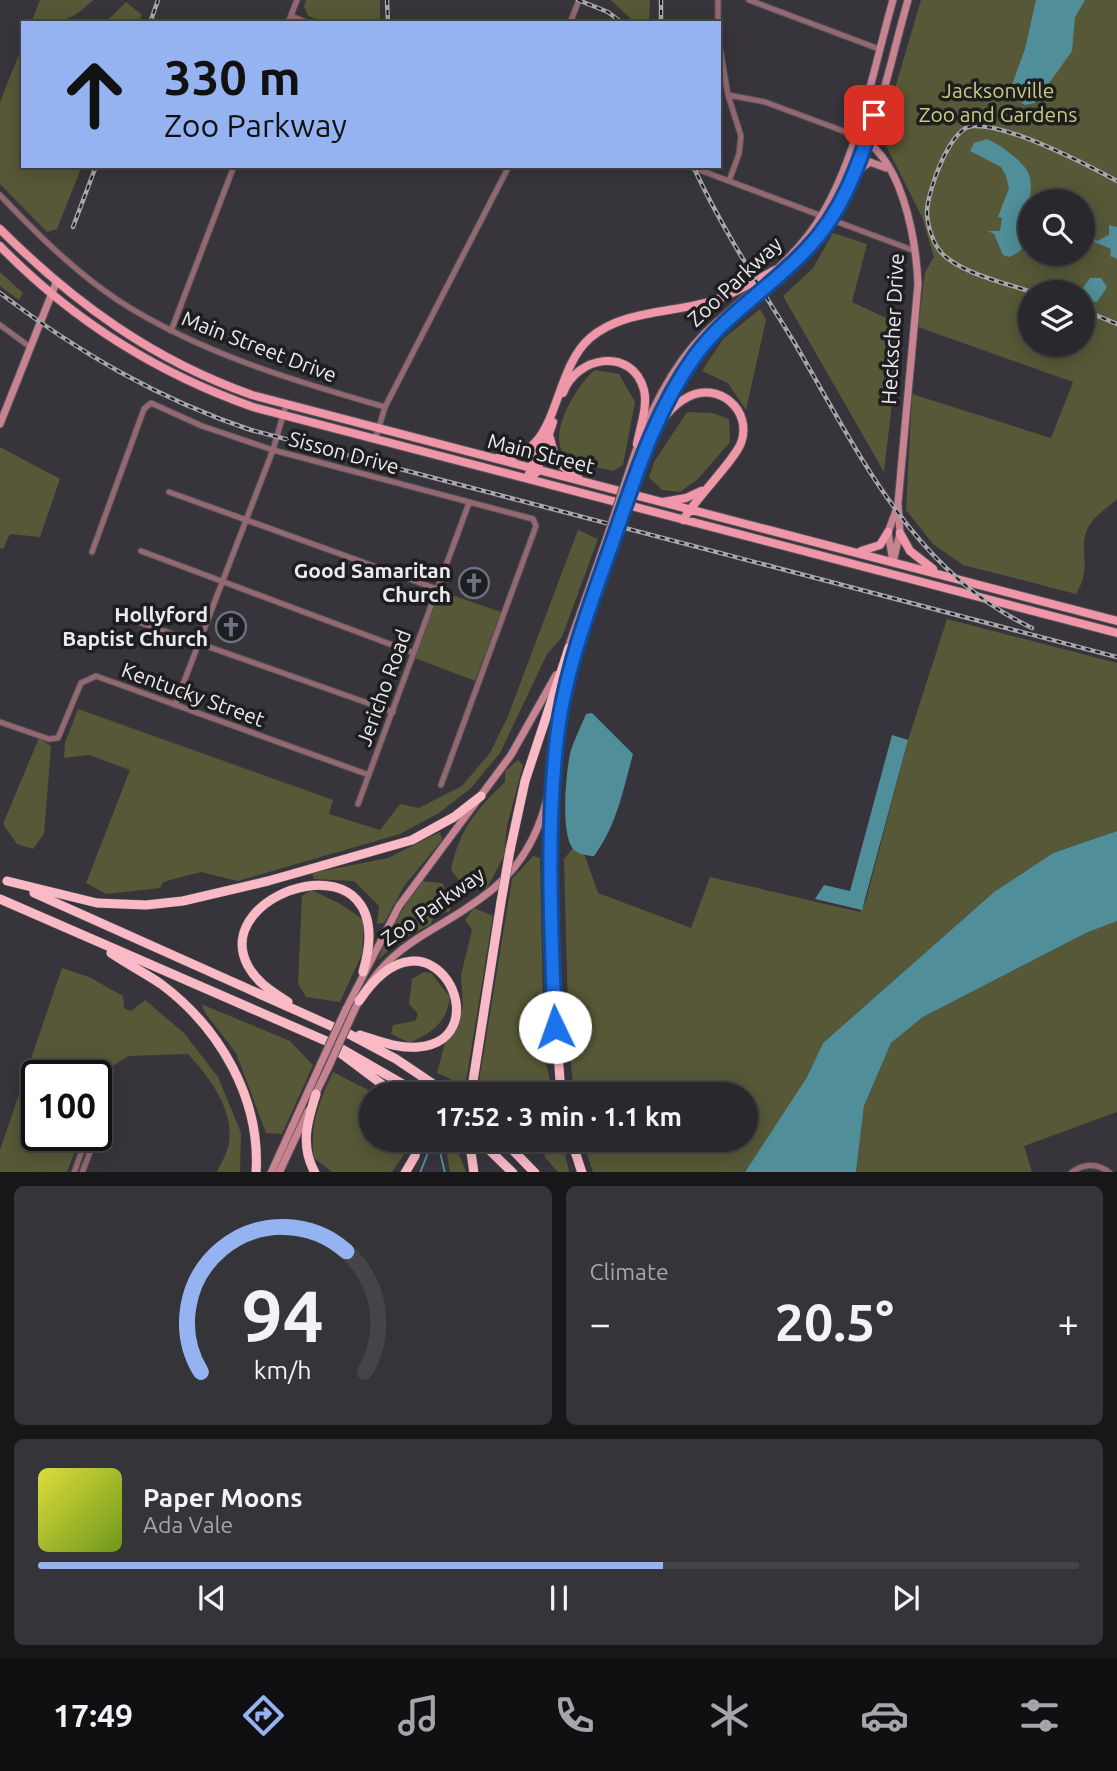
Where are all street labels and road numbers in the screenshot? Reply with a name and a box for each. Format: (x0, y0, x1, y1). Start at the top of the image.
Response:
street label: Zoo Parkway (682, 232, 786, 331)
street label: Heckscher Drive (876, 253, 908, 405)
street label: Main Street Drive (178, 305, 340, 387)
street label: Sisson Drive (287, 426, 402, 478)
street label: Main Street (485, 428, 597, 478)
street label: Jericho Road (351, 626, 415, 749)
street label: Kentucky Street (119, 657, 268, 731)
street label: Zoo Parkway (376, 862, 488, 950)

